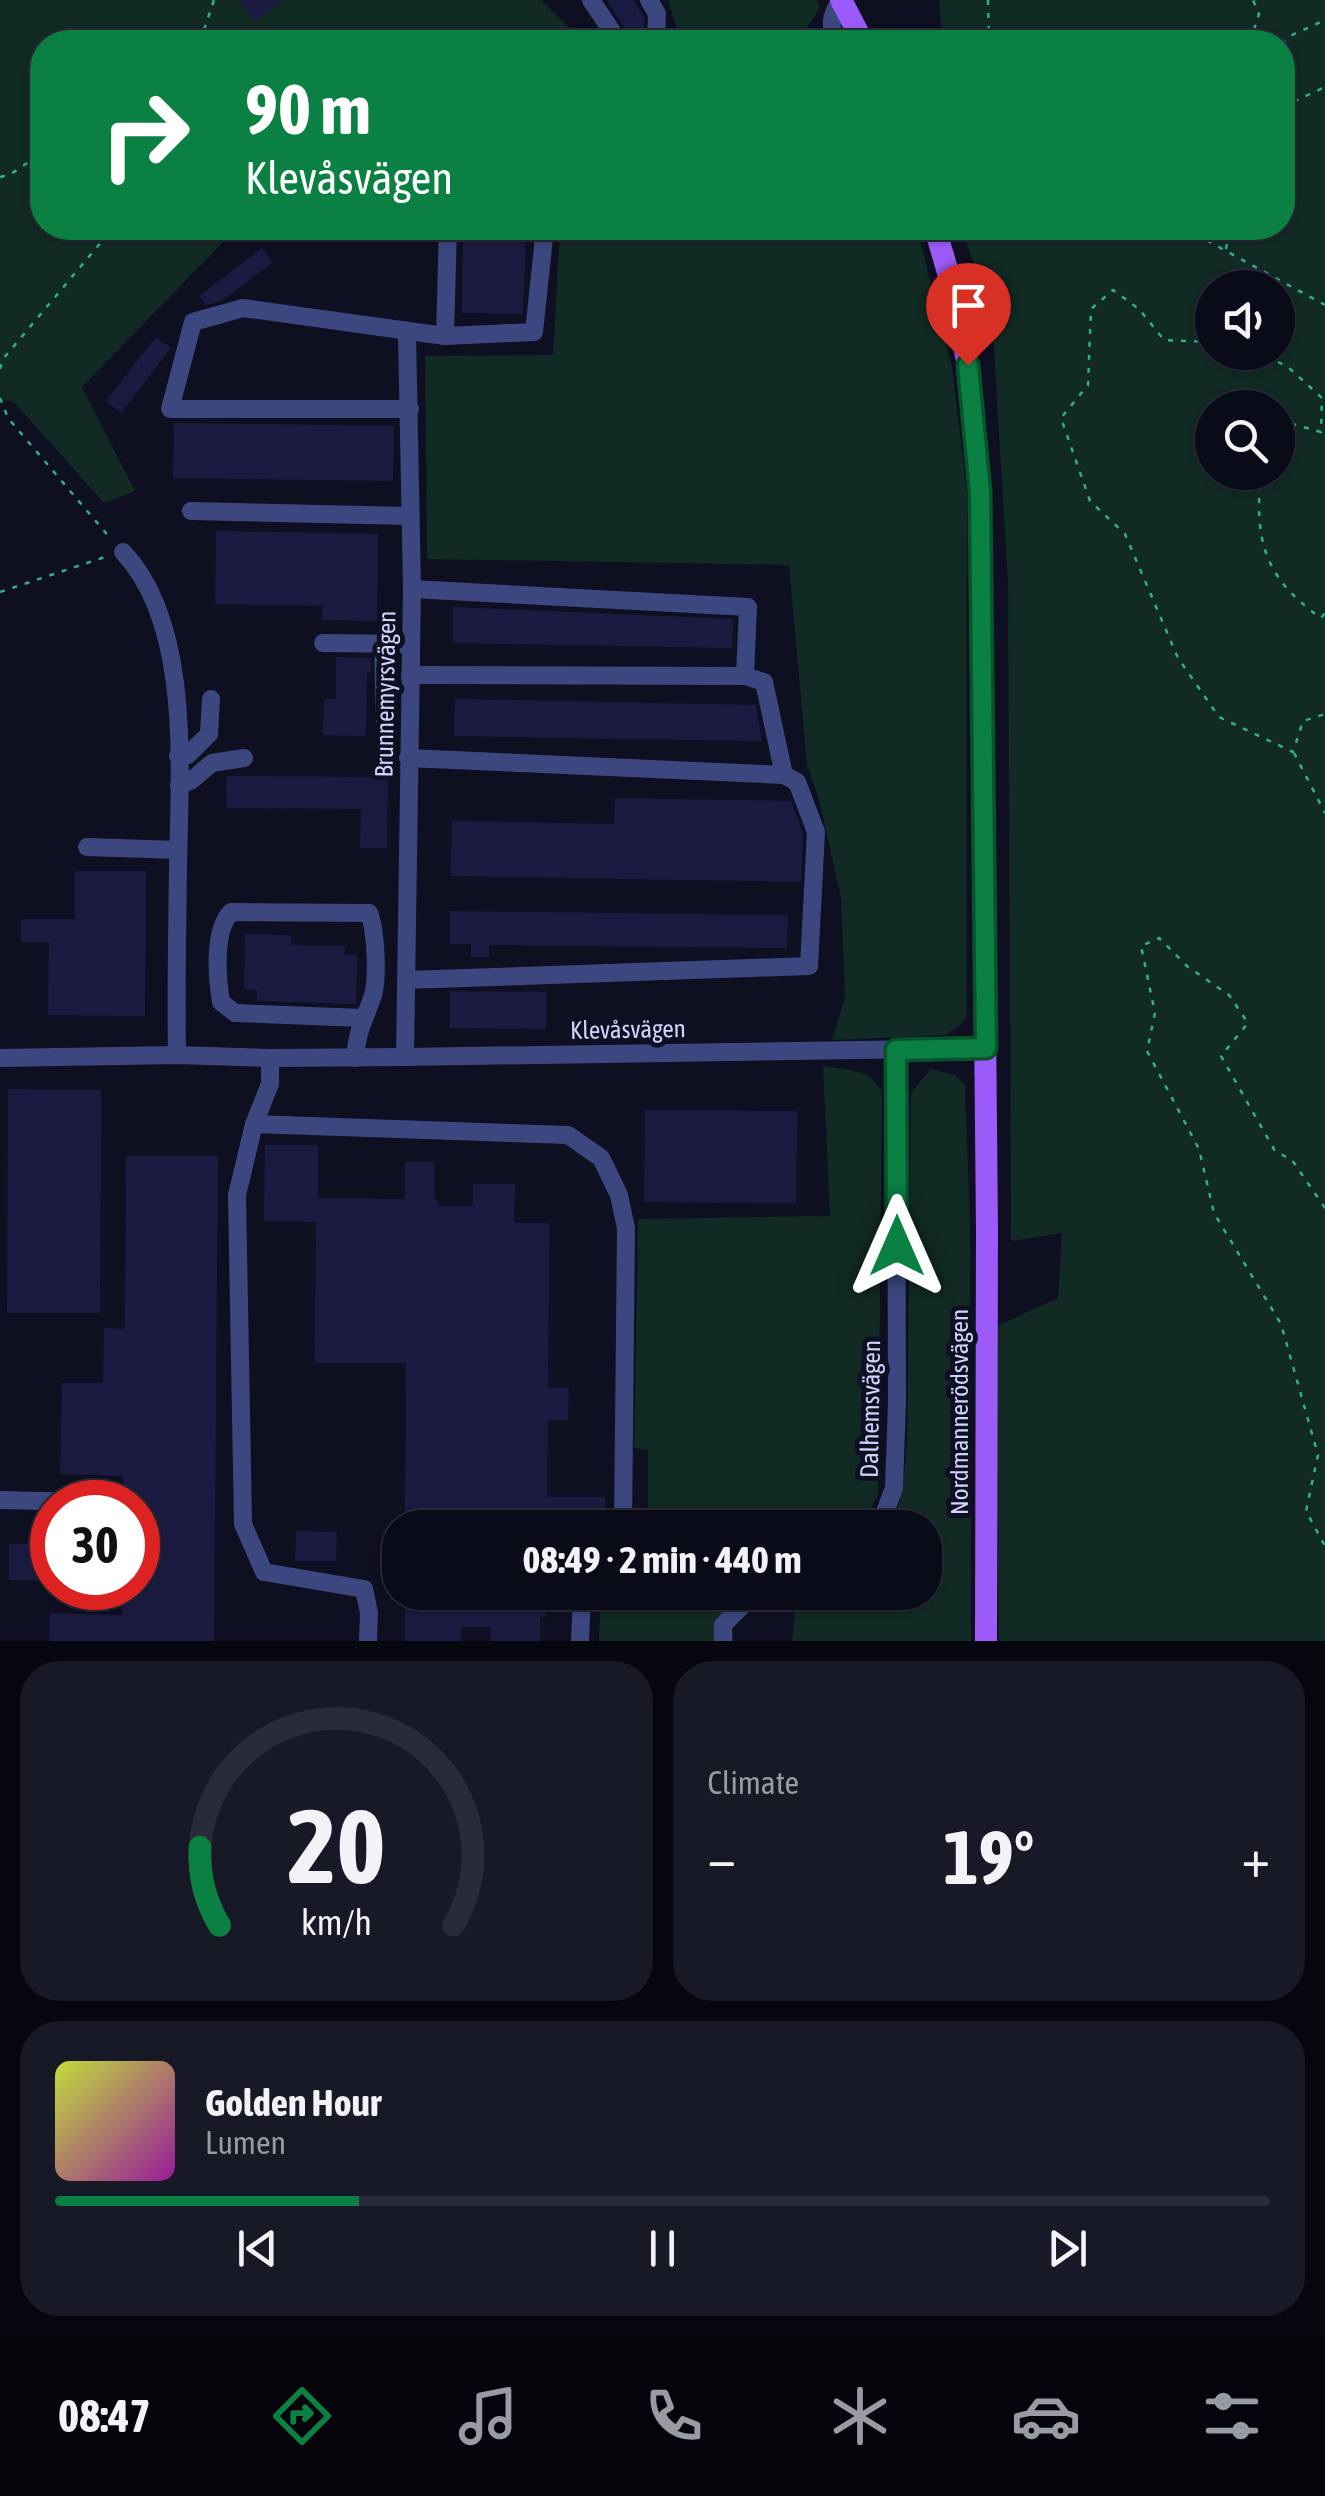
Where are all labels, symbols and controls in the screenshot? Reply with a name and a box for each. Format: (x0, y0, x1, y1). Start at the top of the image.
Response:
text: 90 m (245, 69, 371, 149)
icon: right (80, 70, 210, 200)
text: Klevåsvägen (245, 152, 453, 204)
pin (926, 263, 1011, 366)
map controls (1195, 270, 1295, 490)
button: sound (1195, 270, 1295, 370)
icon: arrive (941, 278, 996, 333)
button: search (1195, 390, 1295, 490)
street label: Brunnemyrsvägen (370, 610, 400, 778)
street label: Klevåsvägen (570, 1014, 686, 1044)
position arrow (845, 1194, 949, 1298)
street label: Nordmannerödsvägen (945, 1309, 973, 1515)
street label: Dalhemsvägen (855, 1340, 885, 1478)
speed limit sign: 30 (30, 1480, 160, 1610)
text: 08:49 · 2 min · 440 m (522, 1538, 802, 1581)
text: Climate (708, 1764, 799, 1801)
text: 20 (287, 1786, 385, 1905)
text: 19° (943, 1814, 1034, 1900)
text: − (708, 1826, 736, 1889)
text: + (1241, 1826, 1270, 1889)
text: km/h (301, 1902, 372, 1943)
text: Golden Hour (205, 2081, 381, 2124)
text: Lumen (205, 2124, 286, 2161)
icon: previous (230, 2221, 285, 2276)
icon: pause (635, 2221, 690, 2276)
icon: next (1040, 2221, 1095, 2276)
icon: directions (267, 2381, 337, 2451)
icon: music (453, 2381, 523, 2451)
icon: phone (639, 2381, 709, 2451)
icon: climate (825, 2381, 895, 2451)
icon: car (1011, 2381, 1081, 2451)
icon: filters (1197, 2381, 1267, 2451)
text: 08:47 (58, 2390, 151, 2442)

